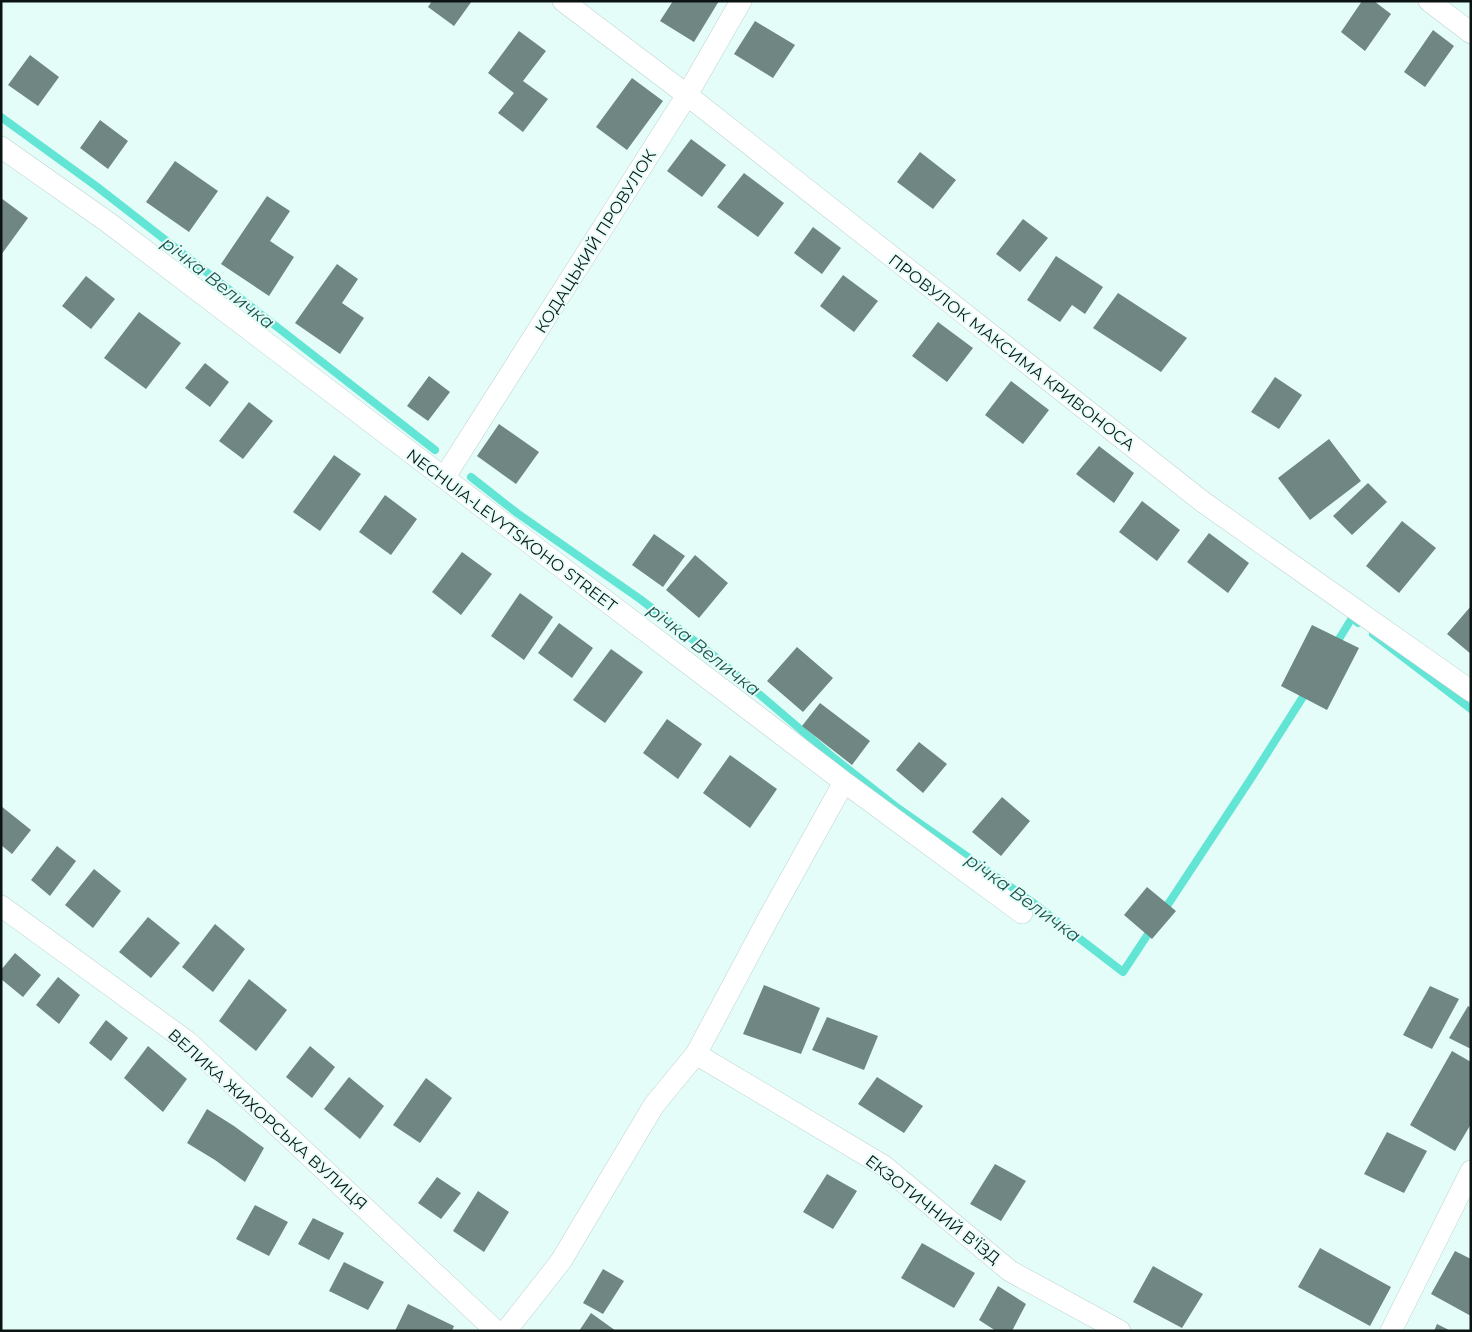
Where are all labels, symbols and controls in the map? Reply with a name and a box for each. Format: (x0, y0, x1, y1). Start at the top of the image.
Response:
street label: КОДАЦЬКИЙ ПРОВУЛОК (531, 146, 660, 336)
water label: річка Величка (157, 232, 279, 334)
street label: ПРОВУЛОК МАКСИМА КРИВОНОСА (885, 250, 1139, 454)
street label: NECHUIA-LEVYTSKOHO STREET (403, 445, 621, 616)
water label: річка Величка (643, 599, 765, 701)
water label: річка Величка (961, 849, 1085, 947)
street label: ВЕЛИКА ЖИХОРСЬКА ВУЛИЦЯ (164, 1025, 371, 1214)
street label: ЕКЗОТИЧНИЙ В'ЇЗД (862, 1150, 1005, 1268)

